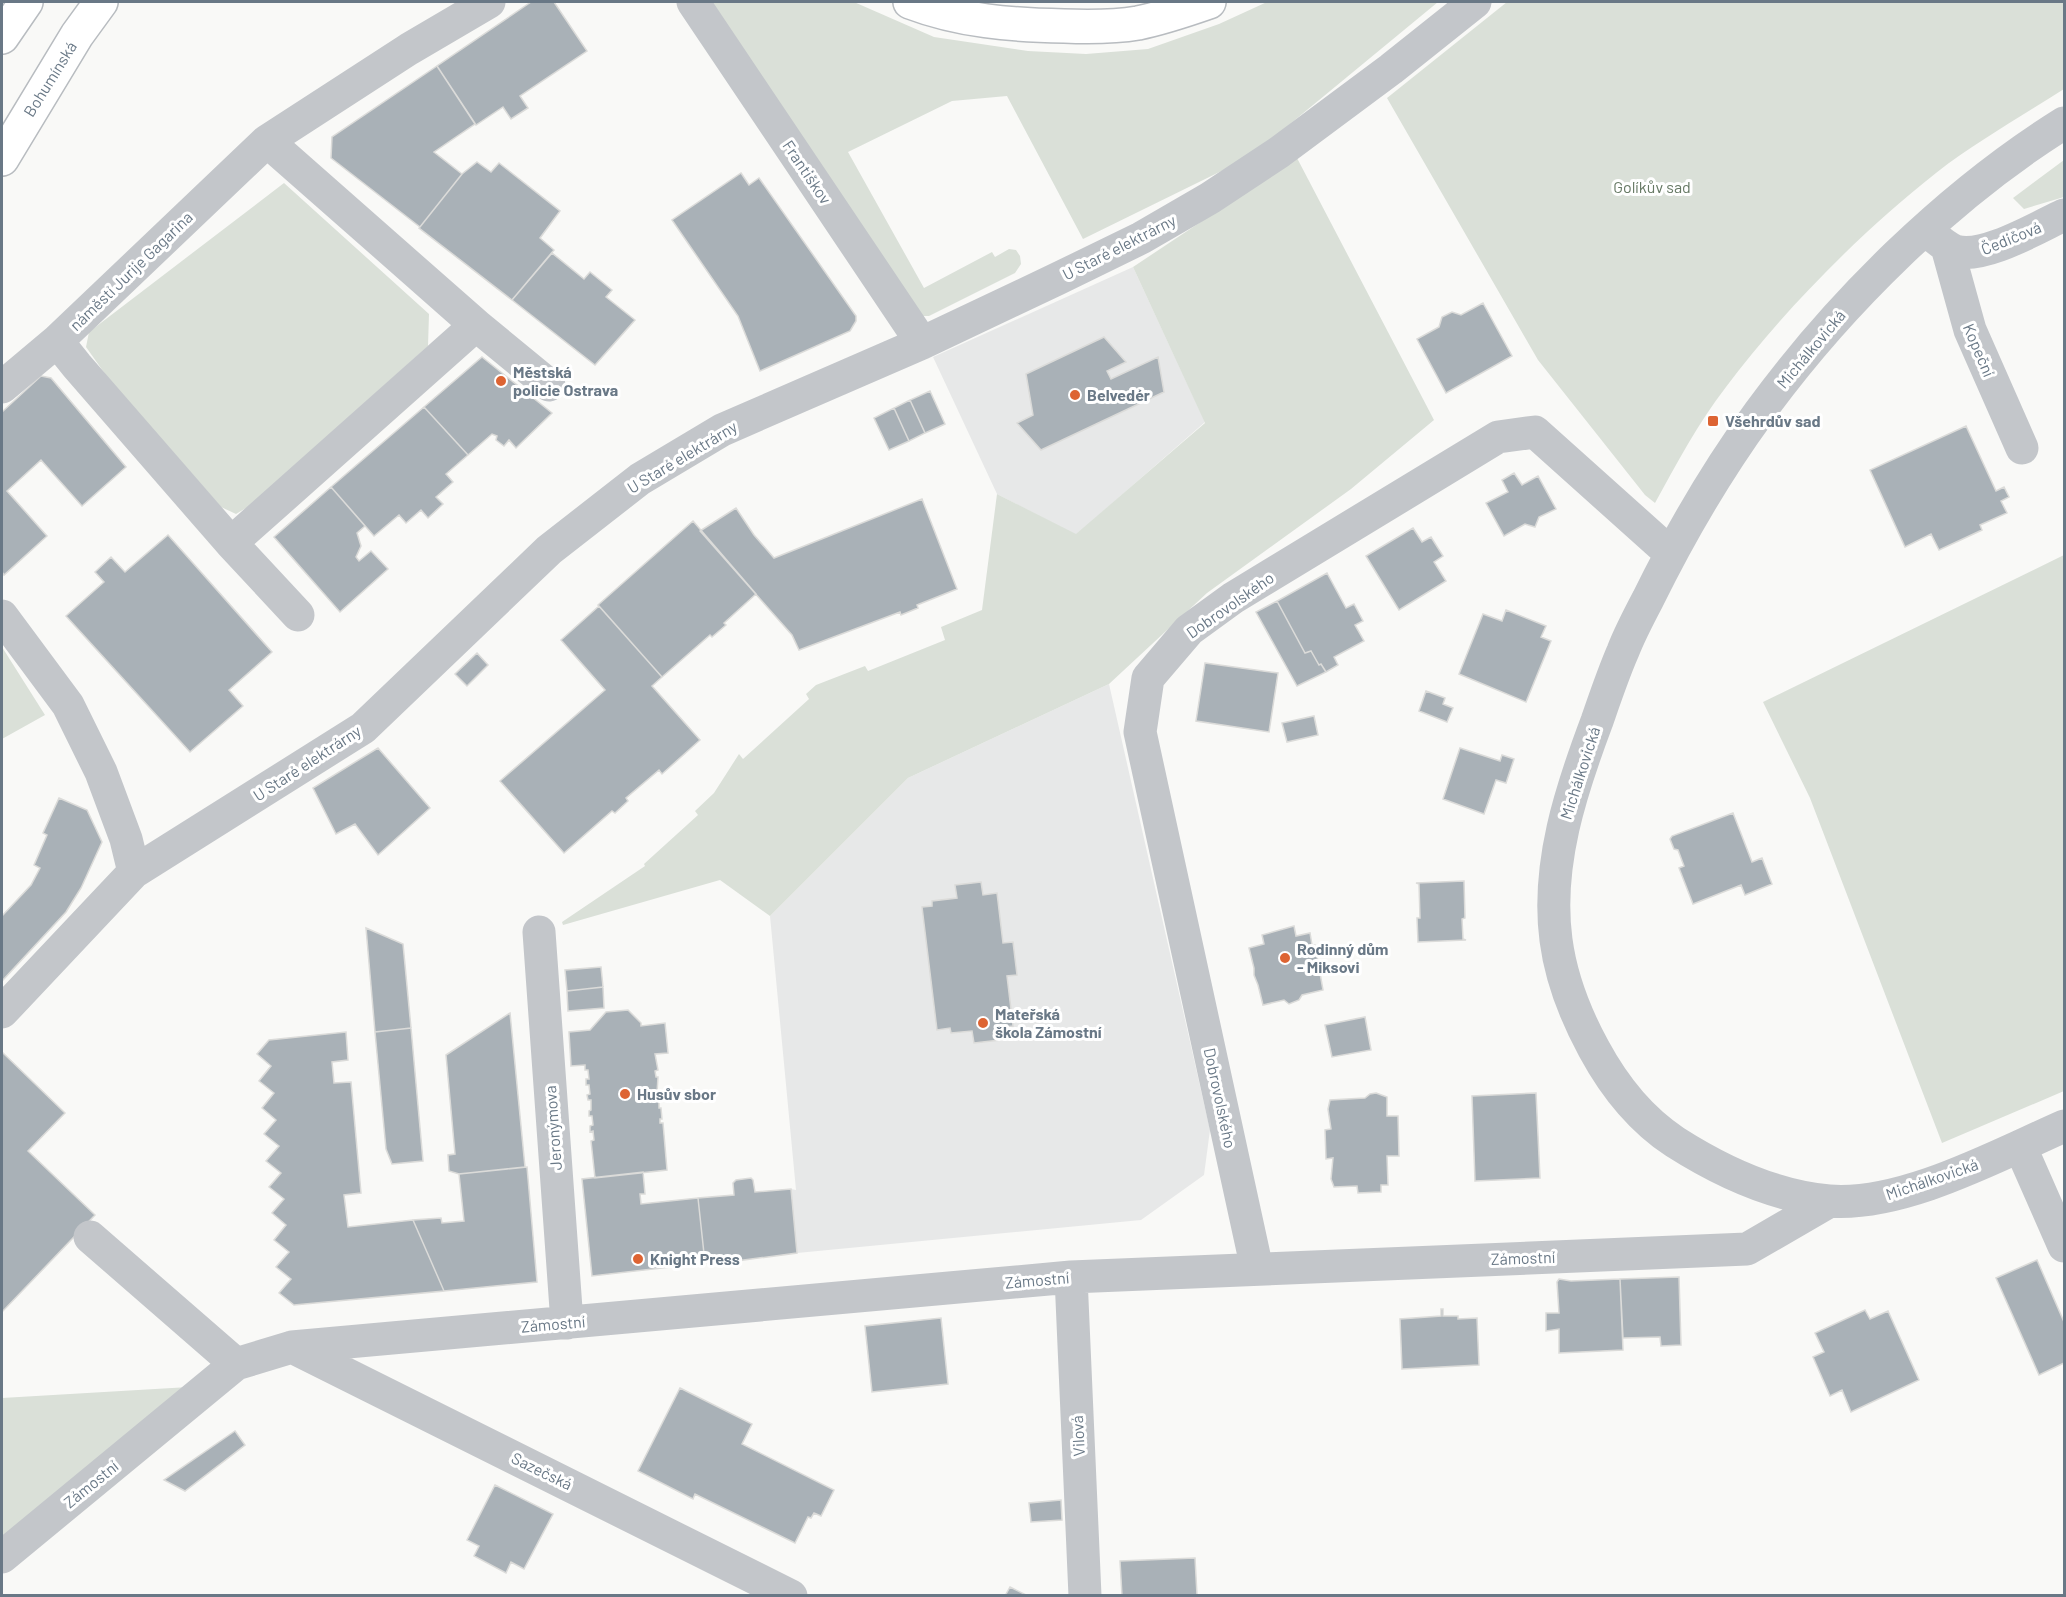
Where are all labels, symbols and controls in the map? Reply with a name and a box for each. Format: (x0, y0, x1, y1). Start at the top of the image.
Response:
street label: Bohumínská (19, 38, 80, 120)
street label: Františkov (779, 136, 836, 208)
park label: Golíkův sad (1613, 177, 1691, 196)
street label: náměstí Jurije Gagarina (65, 207, 196, 334)
street label: U Staré elektrárny (1059, 210, 1179, 283)
street label: Čedičová (1978, 217, 2044, 258)
street label: Michálkovická (1772, 306, 1849, 392)
street label: Kopeční (1960, 320, 1999, 380)
place label: Městská policie Ostrava (513, 362, 618, 399)
marker: Městská policie Ostrava (494, 374, 508, 388)
place label: Belvedér (1087, 385, 1150, 404)
marker: Belvedér (1068, 388, 1082, 402)
place label: Všehrdův sad (1725, 411, 1821, 430)
marker: Všehrdův sad (1706, 414, 1720, 428)
street label: U Staré elektrárny (623, 416, 741, 497)
street label: Dobrovolského (1182, 567, 1277, 642)
street label: U Staré elektrárny (249, 720, 365, 804)
street label: Michálkovická (1556, 724, 1603, 822)
place label: Rodinný dům - Miksovi (1297, 939, 1388, 976)
marker: Rodinný dům - Miksovi (1278, 951, 1292, 965)
place label: Mateřská škola Zámostní (995, 1004, 1102, 1041)
marker: Mateřská škola Zámostní (976, 1016, 990, 1030)
street label: Dobrovolského (1201, 1046, 1240, 1150)
place label: Husův sbor (637, 1084, 716, 1103)
street label: Jeronýmova (540, 1085, 565, 1171)
marker: Husův sbor (618, 1087, 632, 1101)
street label: Michálkovická (1883, 1154, 1981, 1203)
street label: Zámostní (1491, 1247, 1556, 1268)
place label: Knight Press (650, 1249, 740, 1268)
marker: Knight Press (631, 1252, 645, 1266)
street label: Zámostní (1004, 1267, 1070, 1292)
street label: Zámostní (520, 1311, 586, 1336)
street label: Vilová (1067, 1415, 1088, 1457)
street label: Sazečská (509, 1448, 576, 1493)
street label: Zámostní (60, 1456, 122, 1511)

